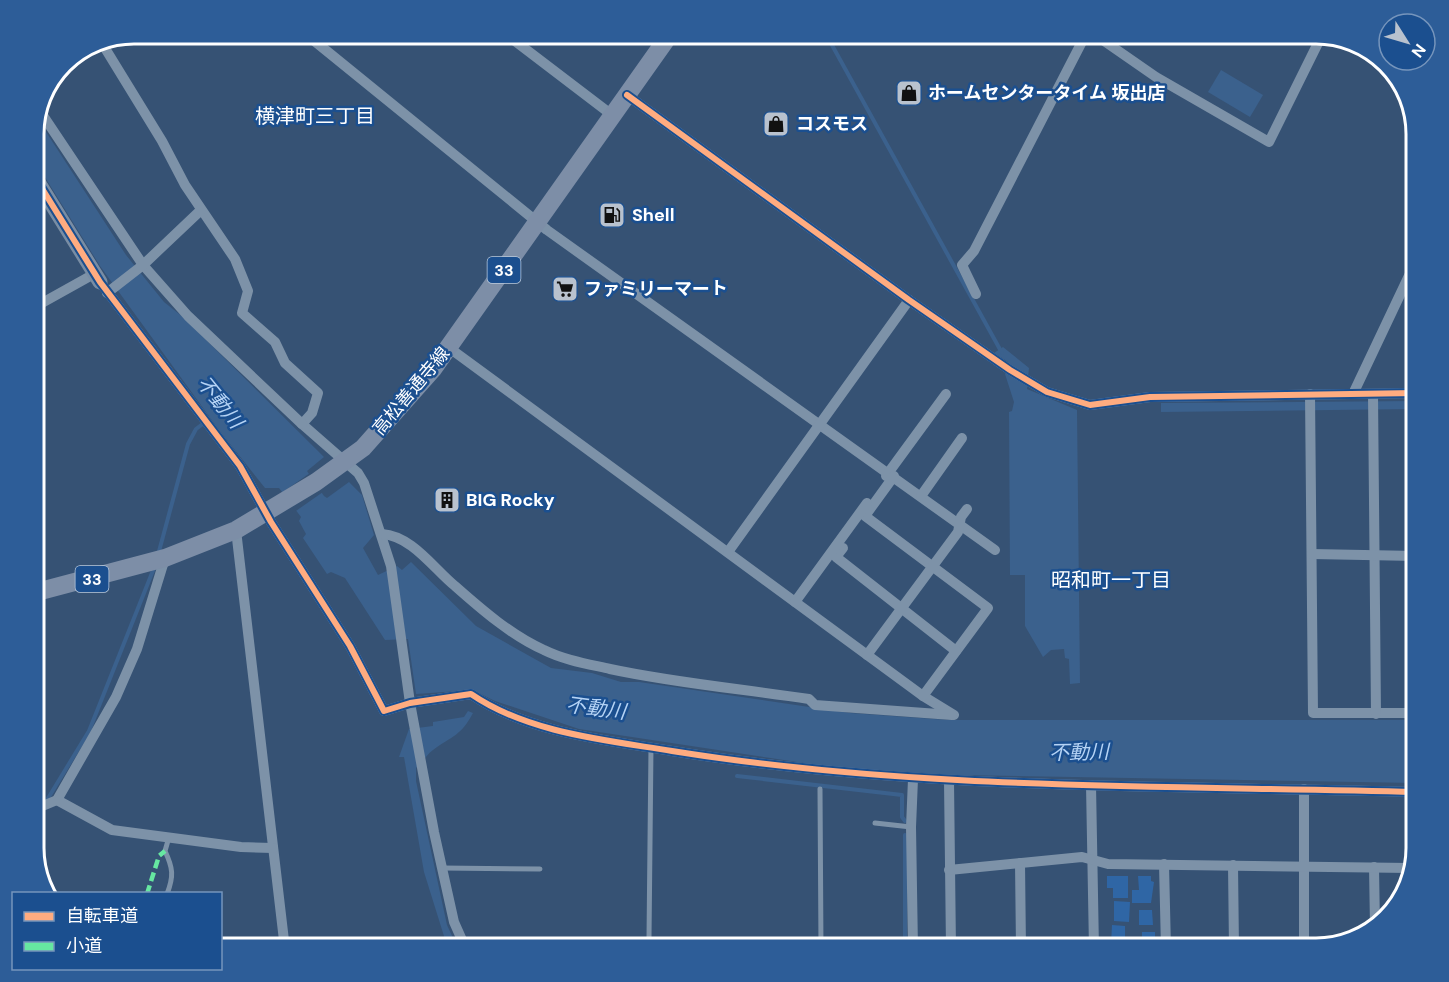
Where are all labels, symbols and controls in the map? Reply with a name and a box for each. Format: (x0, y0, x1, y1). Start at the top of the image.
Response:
north arrow (1377, 12, 1437, 72)
text: N (1407, 40, 1430, 62)
shop icon: ホームセンタータイム 坂出店 (894, 78, 924, 108)
place label: ホームセンタータイム 坂出店 (928, 81, 1165, 105)
district label: 横津町三丁目 (255, 103, 375, 129)
shop icon: コスモス (761, 109, 791, 139)
place label: コスモス (796, 112, 868, 136)
fuel station icon: Shell (597, 200, 627, 230)
place label: Shell (632, 203, 674, 227)
road number: 33 (488, 257, 520, 283)
supermarket icon: ファミリーマート (550, 274, 580, 304)
place label: ファミリーマート (584, 277, 728, 301)
street label: 高松善通寺線 (367, 342, 455, 440)
water label: 不動川 (191, 371, 250, 435)
building icon: BIG Rocky (432, 485, 462, 515)
place label: BIG Rocky (466, 488, 555, 512)
road number: 33 (76, 566, 109, 592)
district label: 昭和町一丁目 (1051, 567, 1171, 593)
water label: 不動川 (565, 691, 629, 725)
water label: 不動川 (1049, 738, 1111, 766)
legend (12, 892, 222, 970)
text: 自転車道 (66, 904, 138, 928)
text: 小道 (66, 934, 102, 958)

